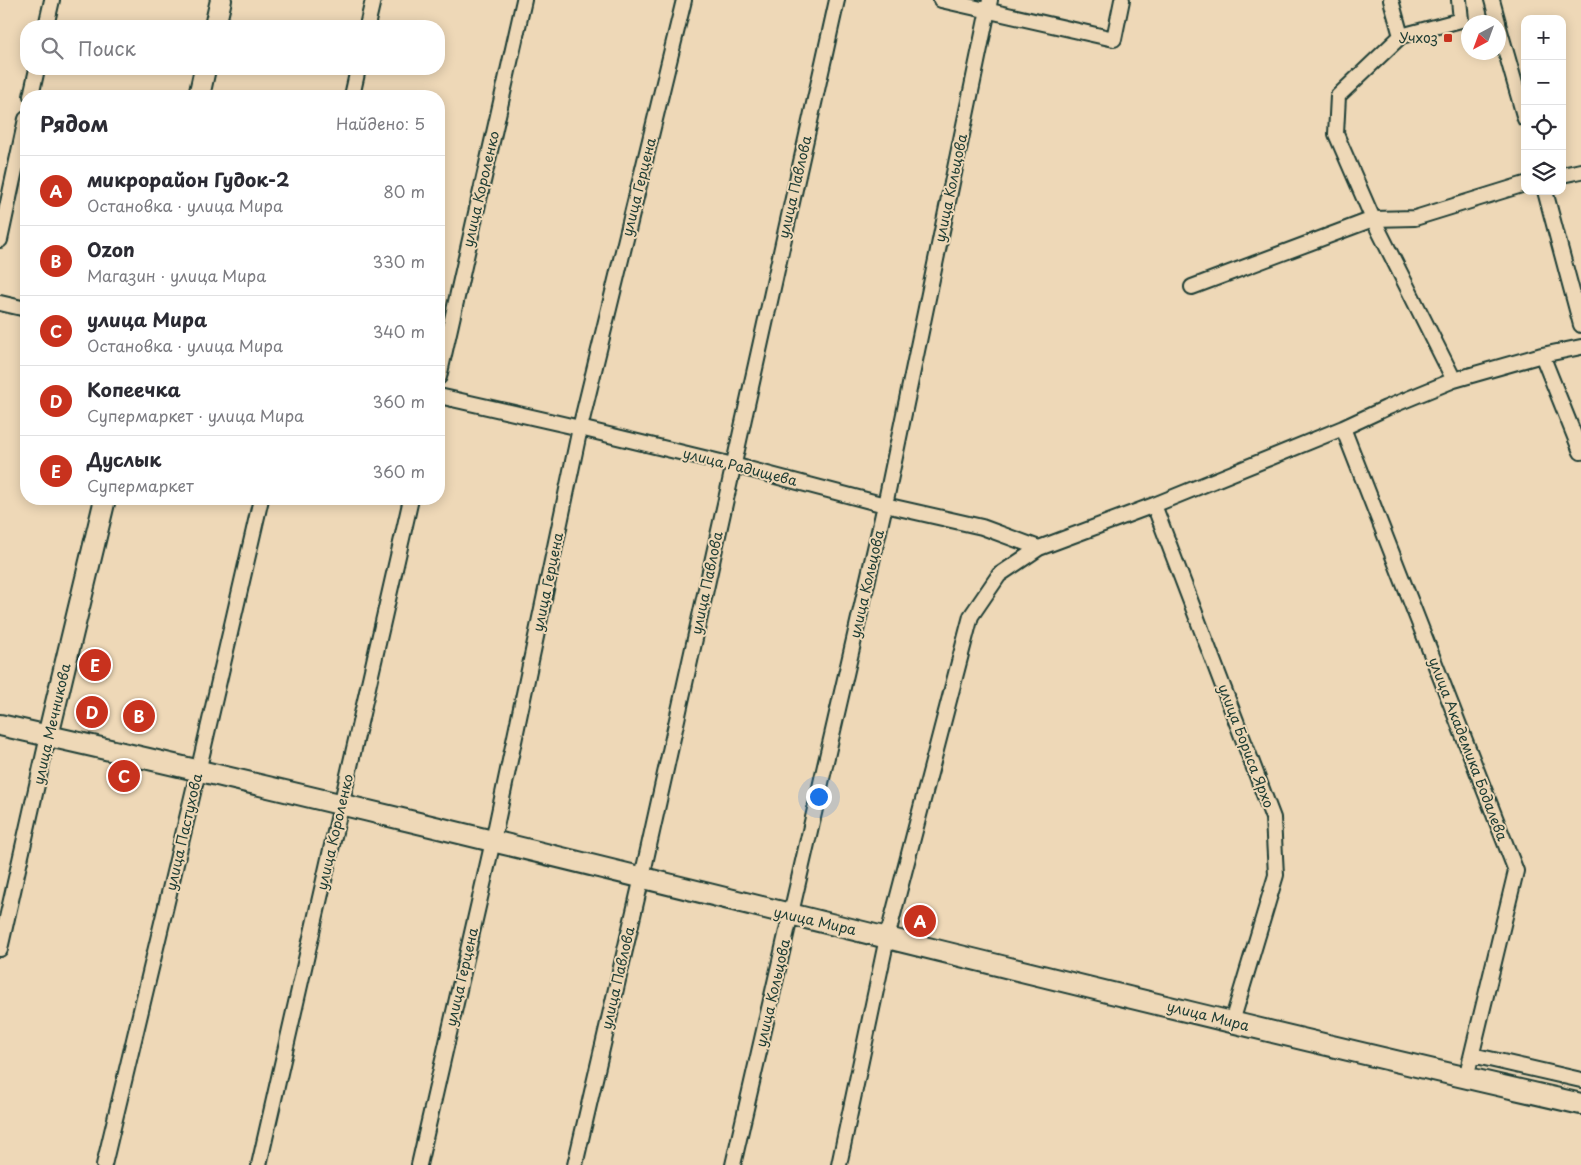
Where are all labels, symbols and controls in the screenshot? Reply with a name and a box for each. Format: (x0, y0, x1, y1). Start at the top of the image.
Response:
north arrow (1461, 15, 1506, 60)
map controls (1521, 15, 1566, 195)
button: + (1521, 15, 1566, 60)
search box (20, 20, 445, 75)
place label: Учхоз (1399, 27, 1438, 48)
marker: Учхоз (1442, 32, 1454, 44)
icon: search (38, 34, 66, 62)
text: Поиск (78, 34, 136, 62)
button: − (1521, 60, 1566, 105)
button: locate (1521, 105, 1566, 150)
text: Рядом (40, 107, 108, 139)
text: Найдено: 5 (336, 111, 425, 135)
street label: улица Короленко (457, 128, 504, 249)
street label: улица Кольцова (929, 131, 972, 244)
street label: улица Павлова (772, 133, 817, 240)
street label: улица Герцена (616, 135, 661, 238)
button: layers (1521, 150, 1566, 195)
text: микрорайон Гудок-2 (87, 165, 289, 193)
text: A (50, 179, 62, 203)
text: 80 m (383, 179, 425, 203)
text: Остановка · улица Мира (87, 193, 283, 217)
text: Ozon (87, 235, 135, 263)
text: B (51, 249, 61, 273)
text: 330 m (372, 249, 425, 273)
text: Магазин · улица Мира (87, 263, 266, 287)
text: улица Мира (87, 305, 207, 333)
text: C (50, 319, 62, 343)
text: 340 m (373, 319, 425, 343)
text: Остановка · улица Мира (87, 333, 283, 357)
text: Копеечка (87, 375, 181, 403)
text: D (50, 389, 62, 413)
text: 360 m (373, 389, 425, 413)
text: Супермаркет · улица Мира (87, 403, 304, 427)
street label: улица Радищева (681, 442, 800, 491)
text: Дуслык (87, 445, 161, 473)
text: E (51, 459, 61, 483)
text: 360 m (373, 459, 425, 483)
text: Супермаркет (87, 473, 194, 497)
street label: улица Кольцова (844, 527, 889, 640)
street label: улица Павлова (685, 529, 728, 636)
street label: улица Герцена (527, 530, 568, 634)
pin: E (79, 646, 111, 684)
street label: улица Академика Бодалева (1424, 654, 1513, 844)
street label: улица Мечникова (27, 661, 76, 787)
street label: улица Бориса Ярхо (1213, 681, 1280, 811)
pin: D (76, 693, 108, 731)
pin: B (123, 697, 155, 735)
pin: C (108, 757, 140, 795)
street label: улица Пастухова (160, 771, 207, 893)
street label: улица Короленко (311, 771, 358, 892)
your location (806, 784, 832, 810)
street label: улица Мира (772, 901, 859, 940)
pin: A (904, 902, 936, 940)
street label: улица Павлова (595, 924, 640, 1031)
street label: улица Герцена (440, 925, 483, 1028)
street label: улица Кольцова (750, 936, 795, 1049)
street label: улица Мира (1165, 995, 1252, 1036)

